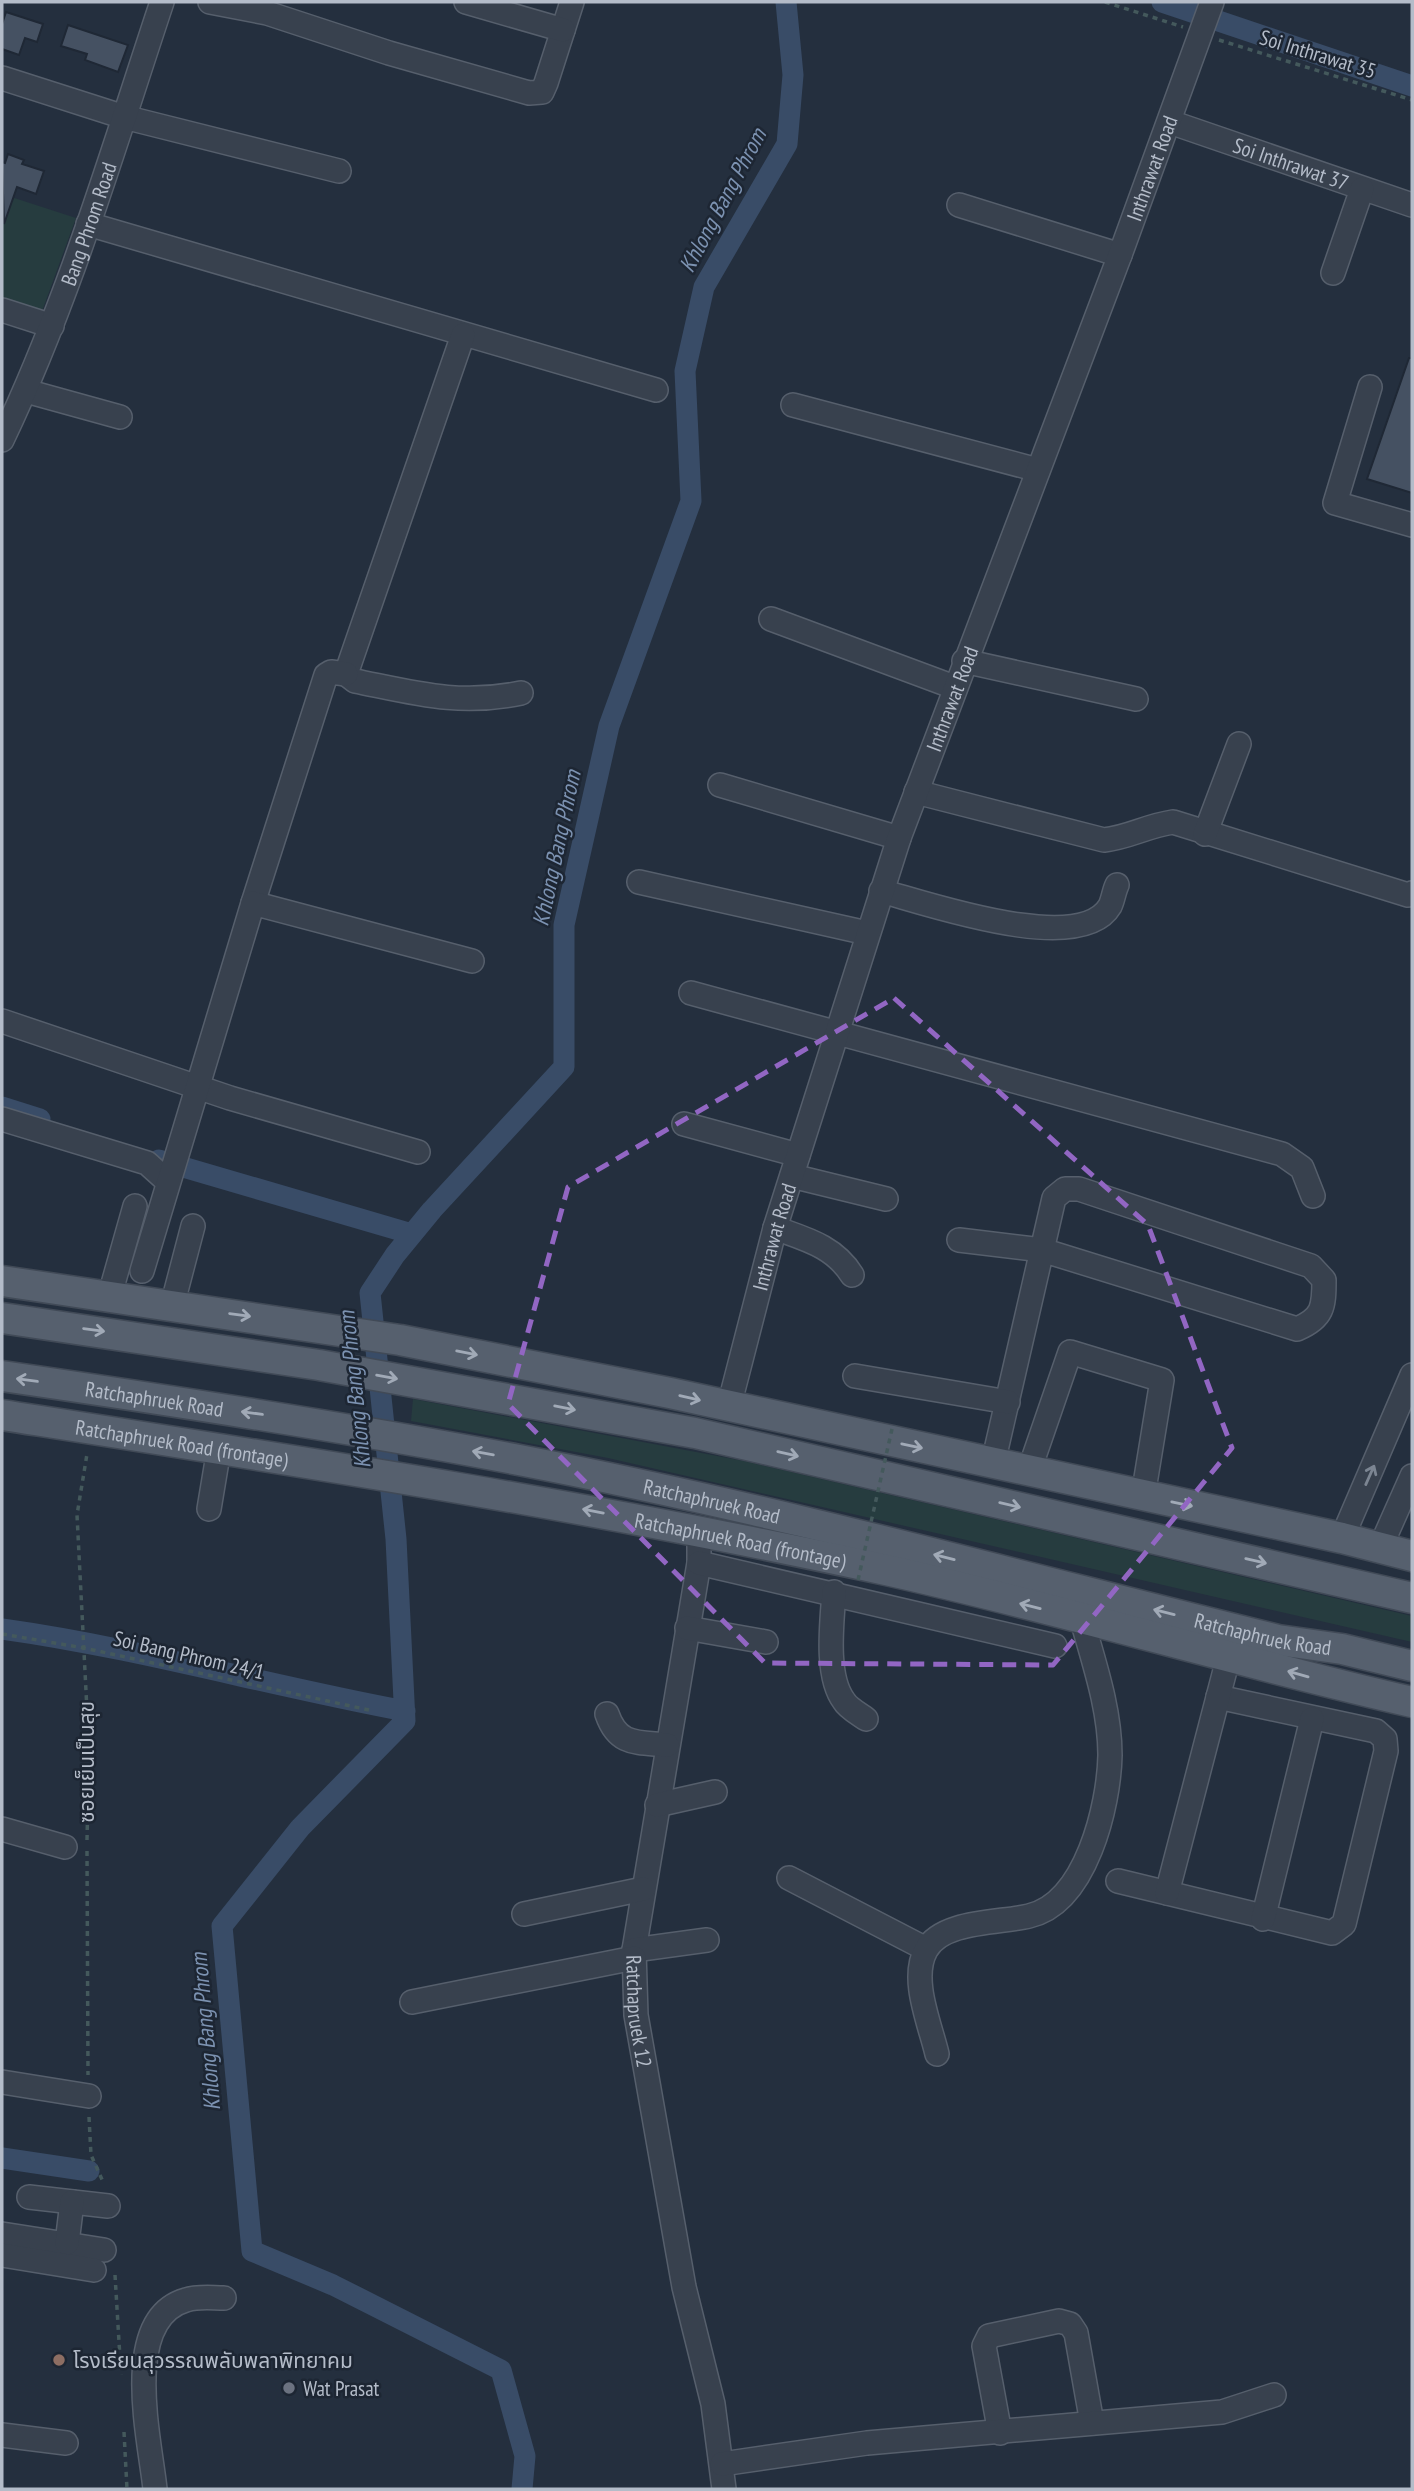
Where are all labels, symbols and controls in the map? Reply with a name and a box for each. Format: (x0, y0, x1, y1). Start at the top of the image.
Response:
street label: Soi Inthrawat 35 (1257, 24, 1379, 84)
street label: Inthrawat Road (1120, 112, 1183, 225)
water label: Khlong Bang Phrom (672, 122, 773, 277)
street label: Soi Inthrawat 37 (1230, 131, 1352, 196)
street label: Bang Phrom Road (54, 159, 122, 289)
street label: Inthrawat Road (920, 642, 984, 755)
water label: Khlong Bang Phrom (525, 766, 587, 928)
street label: Inthrawat Road (746, 1180, 802, 1293)
water label: Khlong Bang Phrom (331, 1308, 377, 1470)
one-way arrow (228, 1309, 251, 1322)
one-way arrow (82, 1324, 105, 1337)
one-way arrow (455, 1346, 478, 1360)
one-way arrow (375, 1371, 398, 1384)
one-way arrow (16, 1373, 39, 1386)
street label: Ratchaphruek Road (84, 1375, 225, 1422)
one-way arrow (678, 1391, 701, 1405)
one-way arrow (553, 1402, 576, 1416)
one-way arrow (241, 1406, 264, 1419)
street label: Ratchaphruek Road (frontage) (74, 1413, 290, 1473)
one-way arrow (900, 1439, 923, 1453)
one-way arrow (472, 1446, 495, 1459)
one-way arrow (776, 1448, 799, 1462)
one-way arrow (1364, 1465, 1377, 1487)
street label: Ratchaphruek Road (641, 1472, 783, 1529)
one-way arrow (1170, 1498, 1193, 1512)
one-way arrow (998, 1499, 1021, 1512)
one-way arrow (582, 1504, 605, 1517)
street label: Ratchaphruek Road (frontage) (632, 1506, 849, 1575)
one-way arrow (933, 1550, 955, 1563)
one-way arrow (1244, 1555, 1267, 1568)
one-way arrow (1019, 1599, 1042, 1613)
one-way arrow (1154, 1605, 1176, 1618)
street label: Ratchaphruek Road (1192, 1606, 1333, 1661)
street label: Soi Bang Phrom 24/1 (111, 1624, 267, 1686)
one-way arrow (1288, 1667, 1310, 1680)
street label: ซอยเย็นเป็นสุข (73, 1701, 100, 1823)
water label: Khlong Bang Phrom (183, 1950, 226, 2112)
street label: Ratchapruek 12 (621, 1955, 659, 2070)
place label: โรงเรียนสุวรรณพลับพลาพิทยาคม (73, 2347, 353, 2374)
marker: โรงเรียนสุวรรณพลับพลาพิทยาคม (51, 2352, 67, 2368)
place label: Wat Prasat (303, 2375, 380, 2402)
marker: Wat Prasat (281, 2380, 297, 2396)

